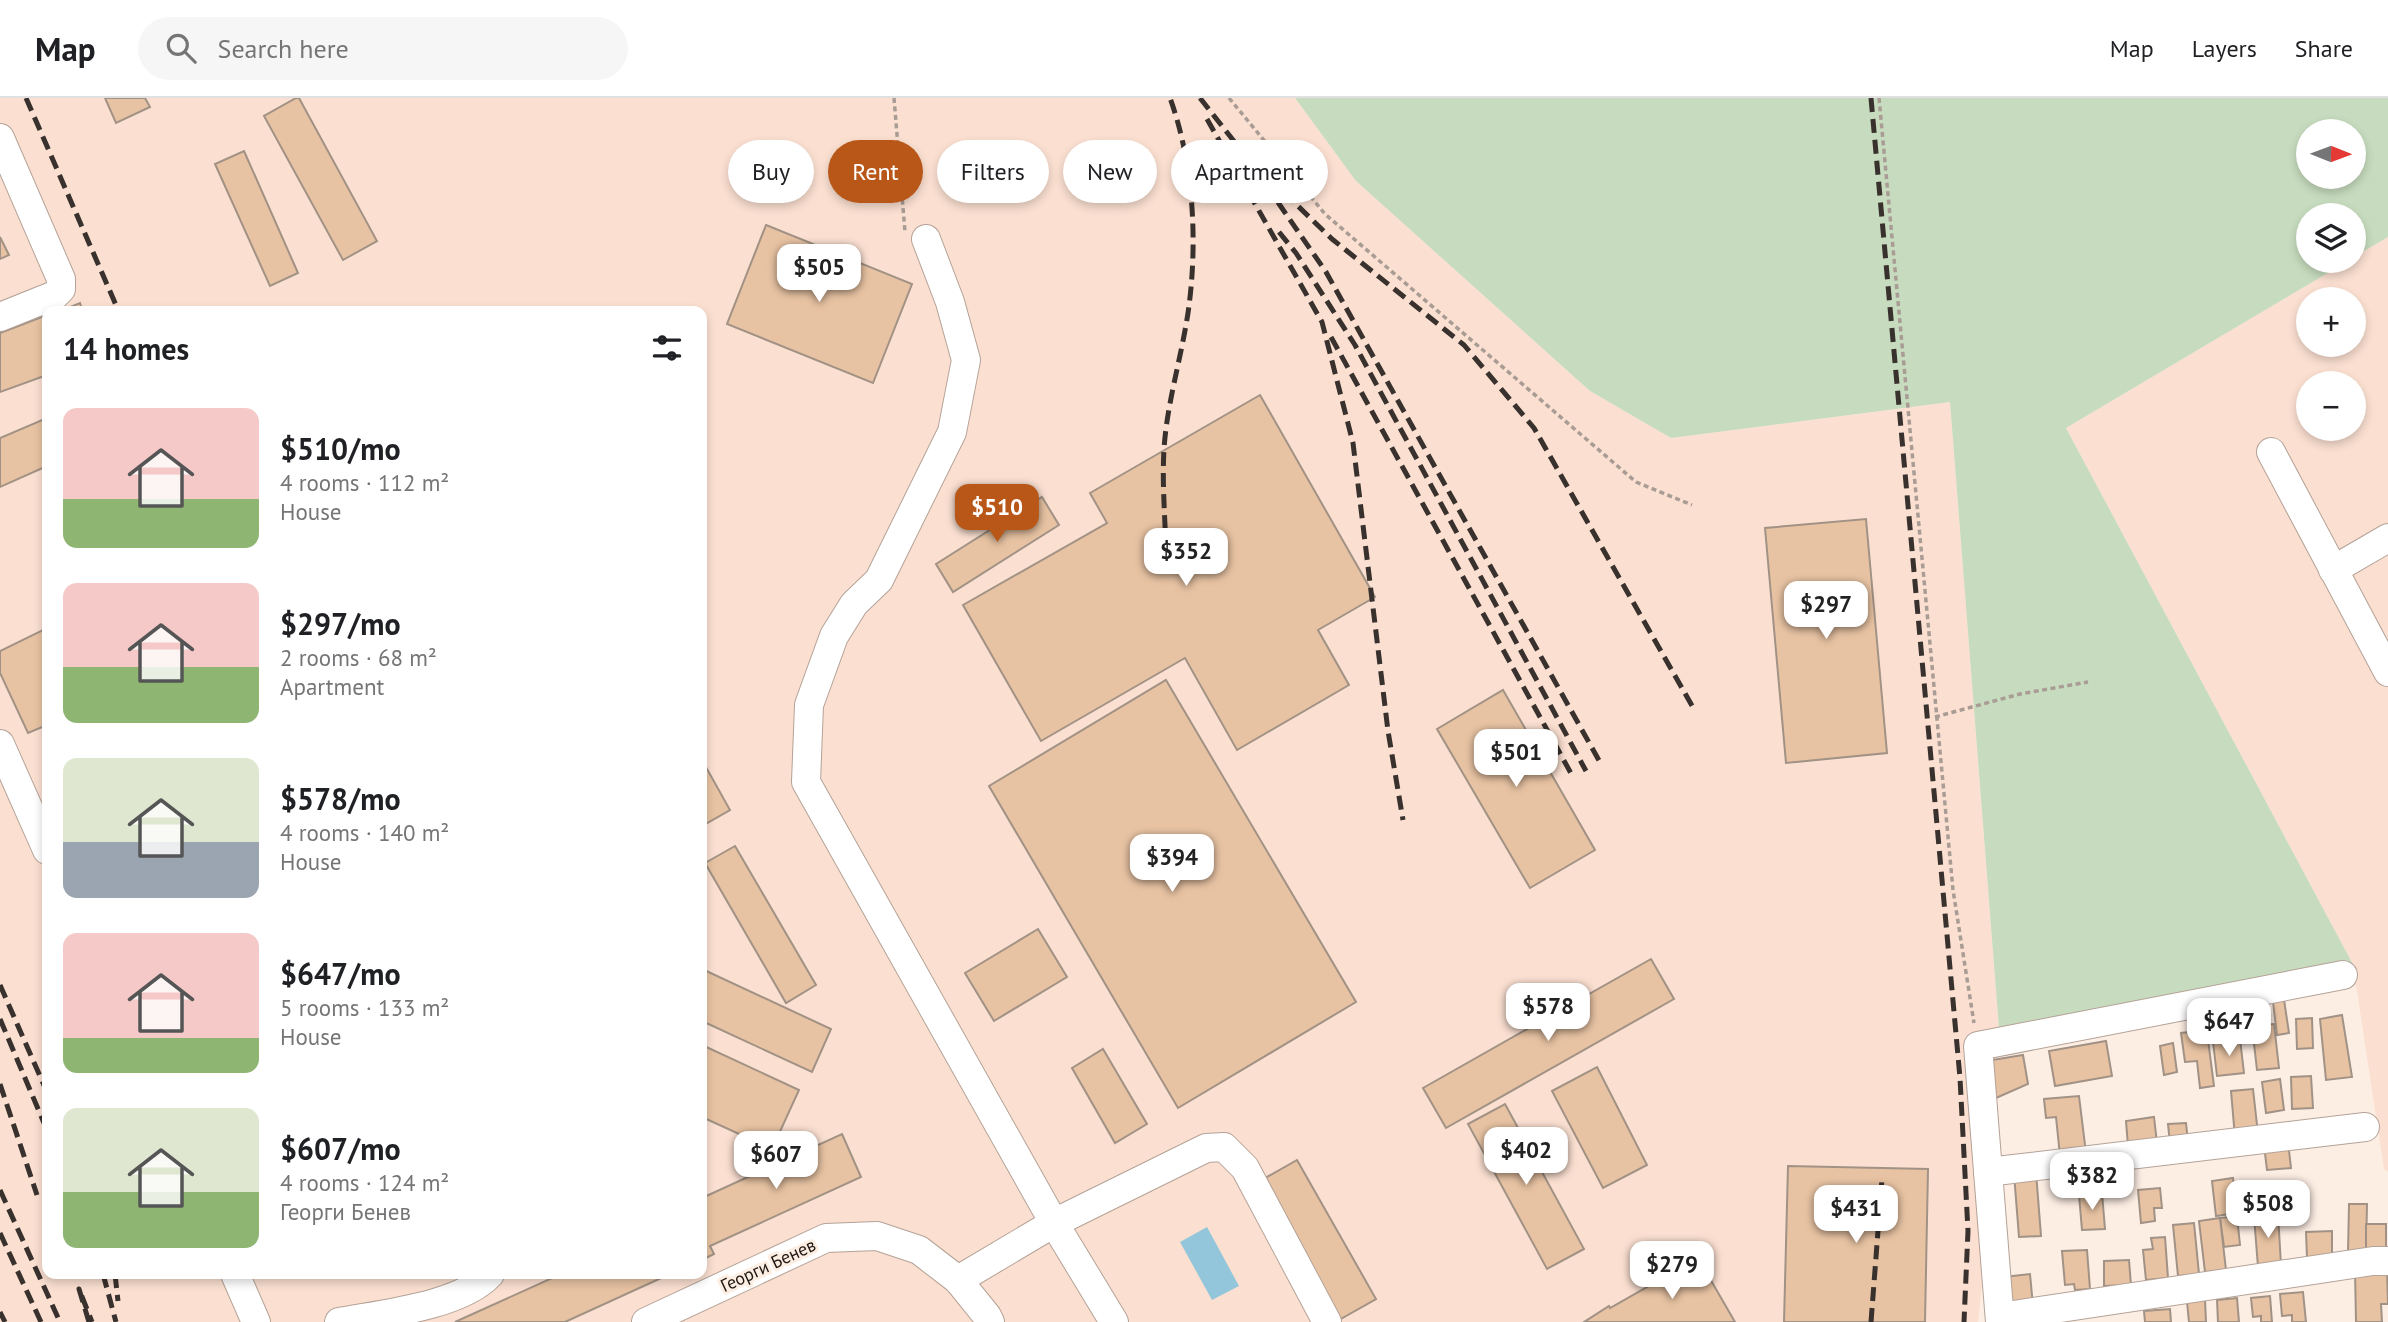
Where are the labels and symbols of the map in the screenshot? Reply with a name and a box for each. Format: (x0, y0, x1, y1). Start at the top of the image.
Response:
north arrow (2296, 119, 2366, 189)
pin: $505 (778, 244, 860, 304)
pin: $510 (956, 484, 1038, 544)
pin: $352 (1145, 528, 1227, 588)
pin: $297 (1785, 582, 1867, 641)
pin: $501 (1475, 730, 1557, 789)
pin: $394 (1131, 834, 1213, 894)
pin: $578 (1507, 984, 1589, 1043)
pin: $647 (2188, 998, 2270, 1058)
pin: $402 (1485, 1128, 1567, 1187)
pin: $607 (735, 1132, 817, 1191)
pin: $382 (2051, 1152, 2133, 1212)
pin: $508 (2227, 1180, 2309, 1240)
pin: $431 (1815, 1186, 1897, 1245)
street label: Георги Бенев (717, 1233, 819, 1297)
pin: $279 (1631, 1242, 1713, 1301)

